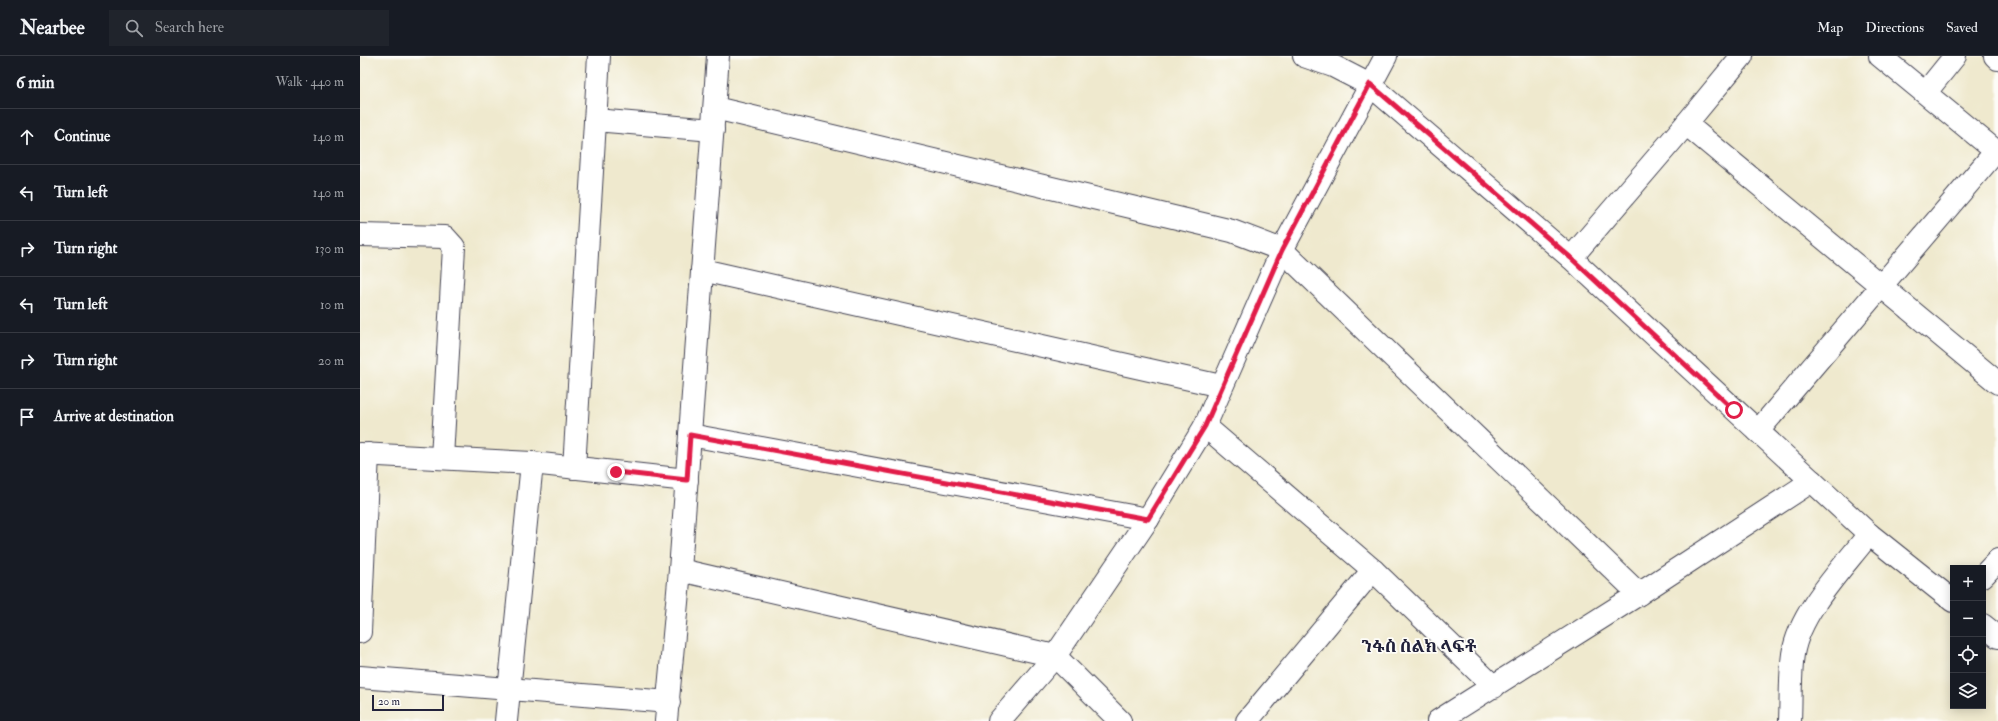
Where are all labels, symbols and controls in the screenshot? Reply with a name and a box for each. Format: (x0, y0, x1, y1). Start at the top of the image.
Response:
search box (109, 10, 389, 46)
text: Nearbee (20, 16, 85, 40)
icon: search (123, 17, 145, 39)
text: Search here (155, 18, 224, 37)
text: Map (1817, 19, 1843, 36)
text: Directions (1865, 19, 1924, 36)
text: Saved (1946, 19, 1978, 36)
text: 6 min (16, 72, 55, 93)
text: Walk · 440 m (275, 74, 344, 90)
icon: ahead (16, 126, 38, 148)
text: Continue (54, 127, 110, 146)
text: 140 m (313, 129, 344, 145)
icon: left (16, 182, 38, 204)
text: Turn left (54, 183, 108, 202)
text: 140 m (313, 185, 344, 201)
icon: right (16, 238, 38, 260)
text: Turn right (54, 239, 117, 258)
text: 130 m (315, 241, 344, 257)
icon: left (16, 294, 38, 316)
text: Turn left (54, 295, 108, 314)
text: 10 m (320, 297, 344, 313)
icon: right (16, 350, 38, 372)
text: Turn right (54, 351, 117, 370)
text: 20 m (318, 353, 344, 369)
route start (1725, 401, 1743, 419)
icon: arrive (16, 406, 38, 428)
text: Arrive at destination (54, 407, 174, 426)
route end (607, 463, 625, 481)
map controls (1950, 565, 1986, 709)
button: + (1950, 565, 1986, 601)
button: − (1950, 601, 1986, 637)
district label: ንፋስ ስልክ ላፍቶ (1361, 636, 1477, 657)
button: locate (1950, 637, 1986, 673)
button: layers (1950, 673, 1986, 709)
scale bar (372, 693, 444, 712)
text: 20 m (378, 695, 400, 708)

